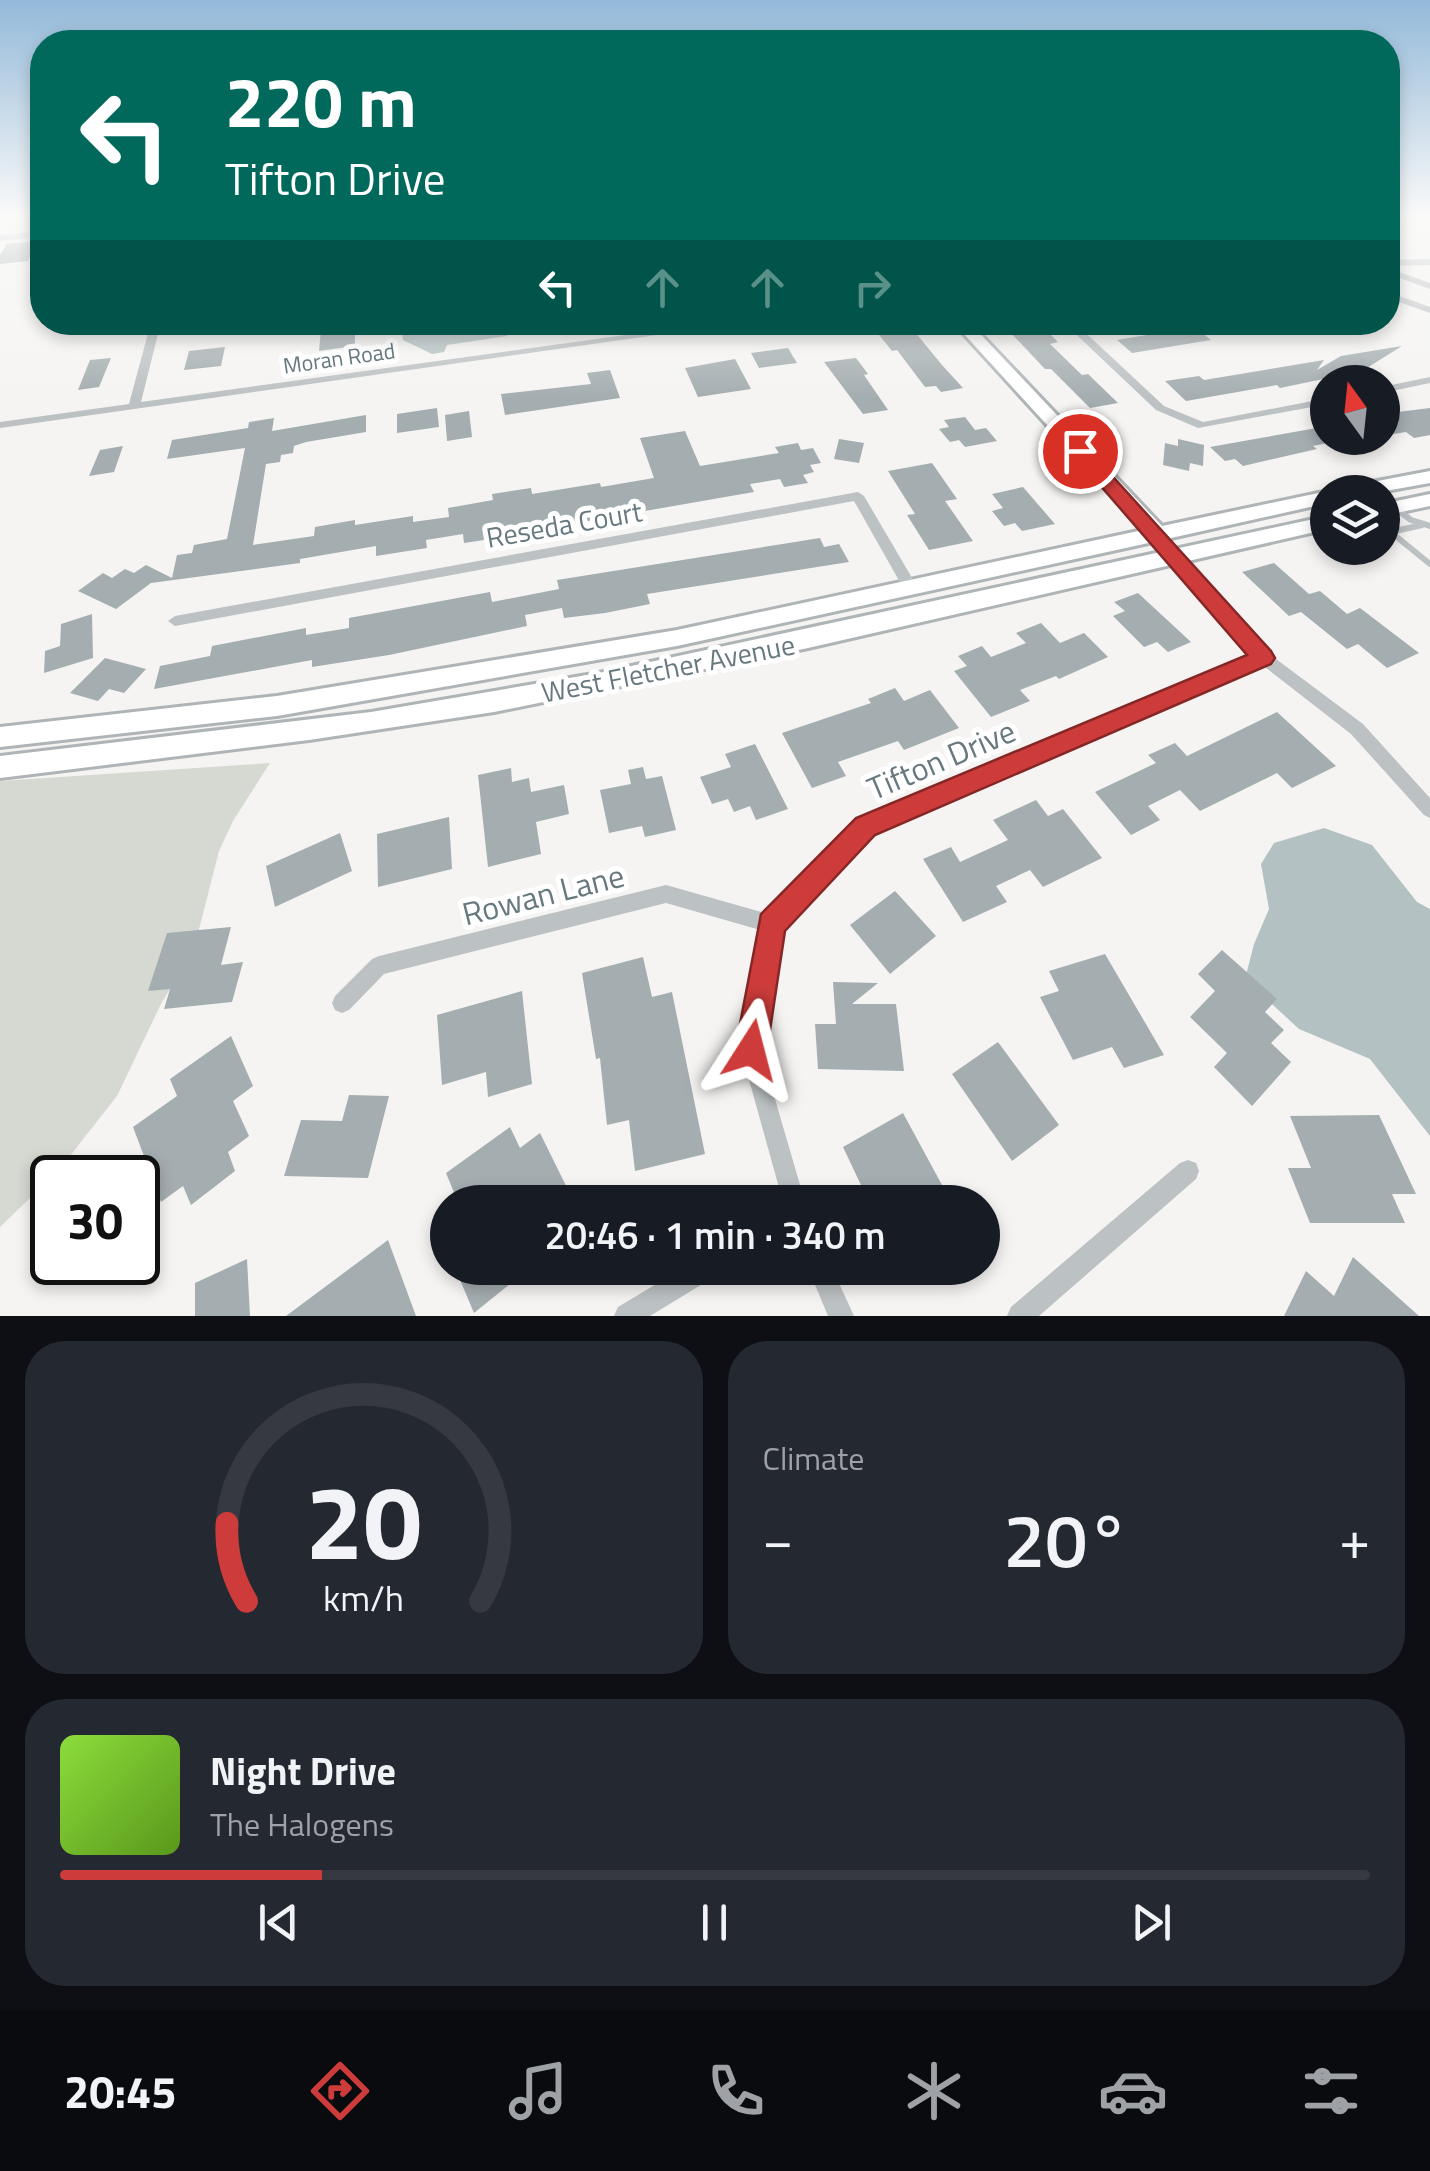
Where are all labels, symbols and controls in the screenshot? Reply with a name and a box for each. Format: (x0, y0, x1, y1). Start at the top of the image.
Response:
text: 220 m (225, 48, 417, 154)
icon: left (60, 70, 190, 200)
text: Tifton Drive (225, 144, 445, 212)
icon: left (530, 260, 585, 315)
icon: ahead (635, 260, 690, 315)
icon: ahead (740, 260, 795, 315)
icon: right (845, 260, 900, 315)
street label: Moran Road (281, 333, 397, 383)
north arrow (1310, 365, 1400, 455)
map controls (1310, 365, 1400, 565)
pin (1038, 409, 1123, 494)
icon: arrive (1053, 424, 1108, 479)
button: layers (1310, 475, 1400, 565)
street label: Reseda Court (483, 489, 645, 559)
street label: West Fletcher Avenue (538, 622, 798, 714)
street label: Tifton Drive (859, 706, 1023, 812)
street label: Rowan Lane (457, 851, 629, 937)
position arrow (699, 998, 803, 1102)
speed limit sign: 30 (30, 1155, 160, 1285)
text: 20:46 · 1 min · 340 m (544, 1206, 886, 1264)
text: Climate (763, 1434, 864, 1482)
text: 20 (306, 1441, 422, 1599)
text: 20° (1003, 1482, 1129, 1596)
text: − (763, 1497, 793, 1580)
text: + (1339, 1497, 1370, 1580)
text: km/h (323, 1570, 404, 1625)
text: Night Drive (210, 1742, 396, 1800)
text: The Halogens (210, 1800, 394, 1848)
icon: previous (251, 1895, 306, 1950)
icon: pause (687, 1895, 742, 1950)
icon: next (1124, 1895, 1179, 1950)
icon: directions (305, 2056, 375, 2126)
icon: music (503, 2056, 573, 2126)
icon: phone (701, 2056, 771, 2126)
icon: climate (899, 2056, 969, 2126)
icon: car (1098, 2056, 1168, 2126)
icon: filters (1296, 2056, 1366, 2126)
text: 20:45 (64, 2057, 176, 2125)

